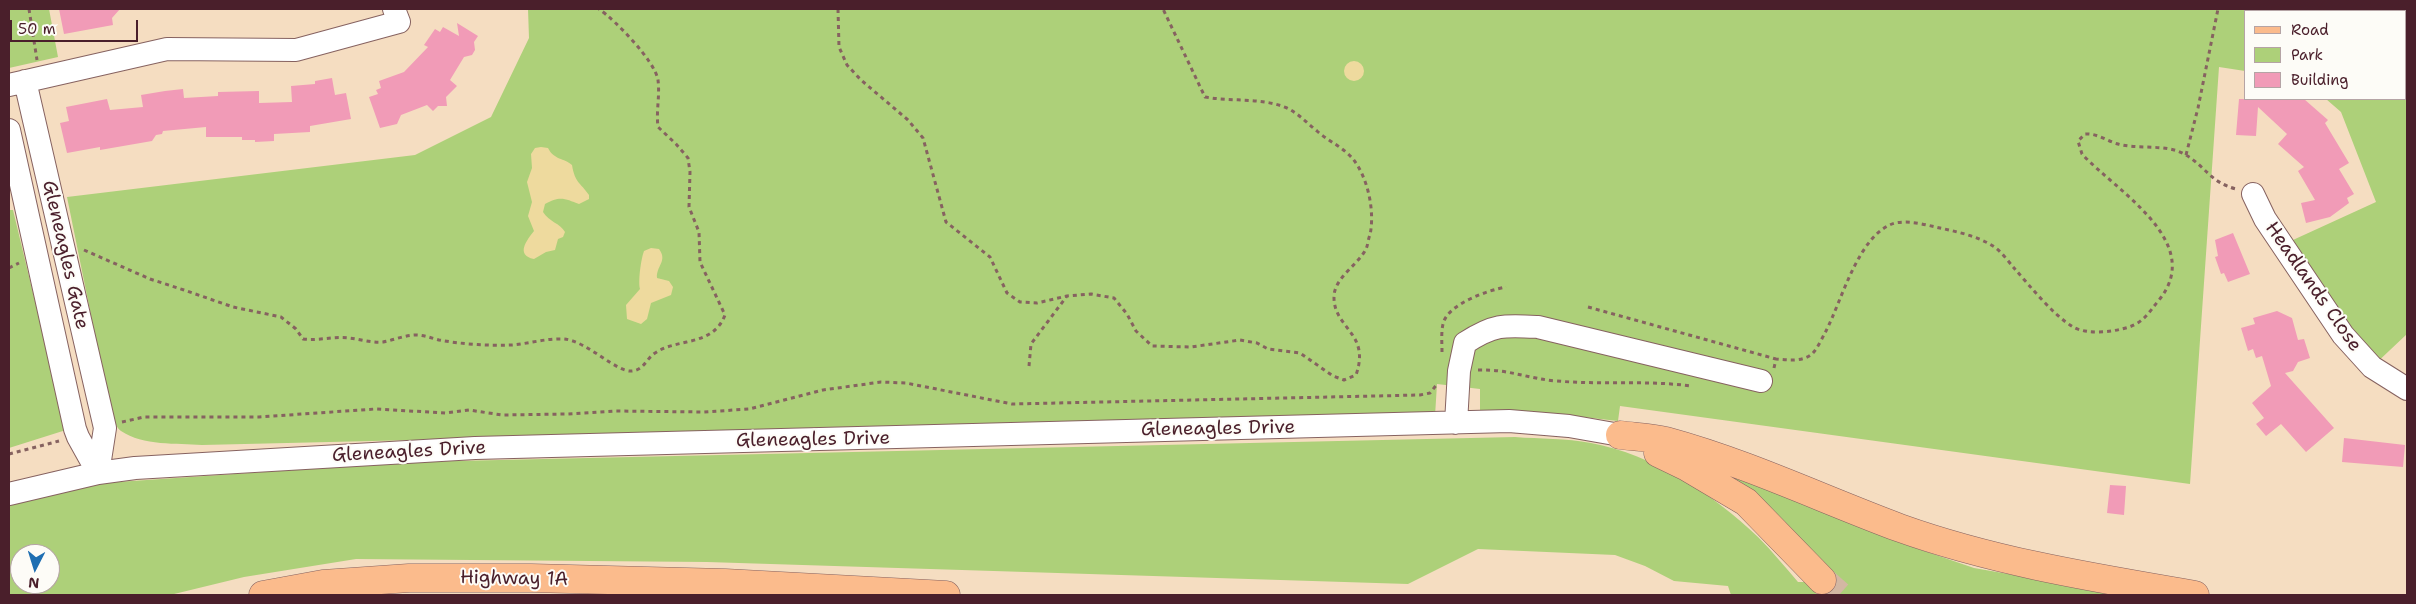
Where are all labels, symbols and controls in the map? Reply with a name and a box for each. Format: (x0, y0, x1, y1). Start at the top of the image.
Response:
scale bar (12, 10, 140, 42)
legend (2244, 10, 2406, 100)
text: 50 m (18, 19, 56, 39)
text: Road (2291, 20, 2329, 40)
text: Park (2291, 45, 2323, 65)
text: Building (2291, 70, 2348, 90)
street label: Gleneagles Gate (37, 178, 93, 332)
street label: Headlands Close (2260, 218, 2366, 356)
street label: Gleneagles Drive (1141, 416, 1295, 442)
street label: Gleneagles Drive (736, 427, 890, 453)
street label: Gleneagles Drive (331, 437, 487, 467)
north arrow (10, 544, 60, 594)
street label: Highway 1A (460, 567, 568, 591)
text: N (27, 573, 40, 592)

